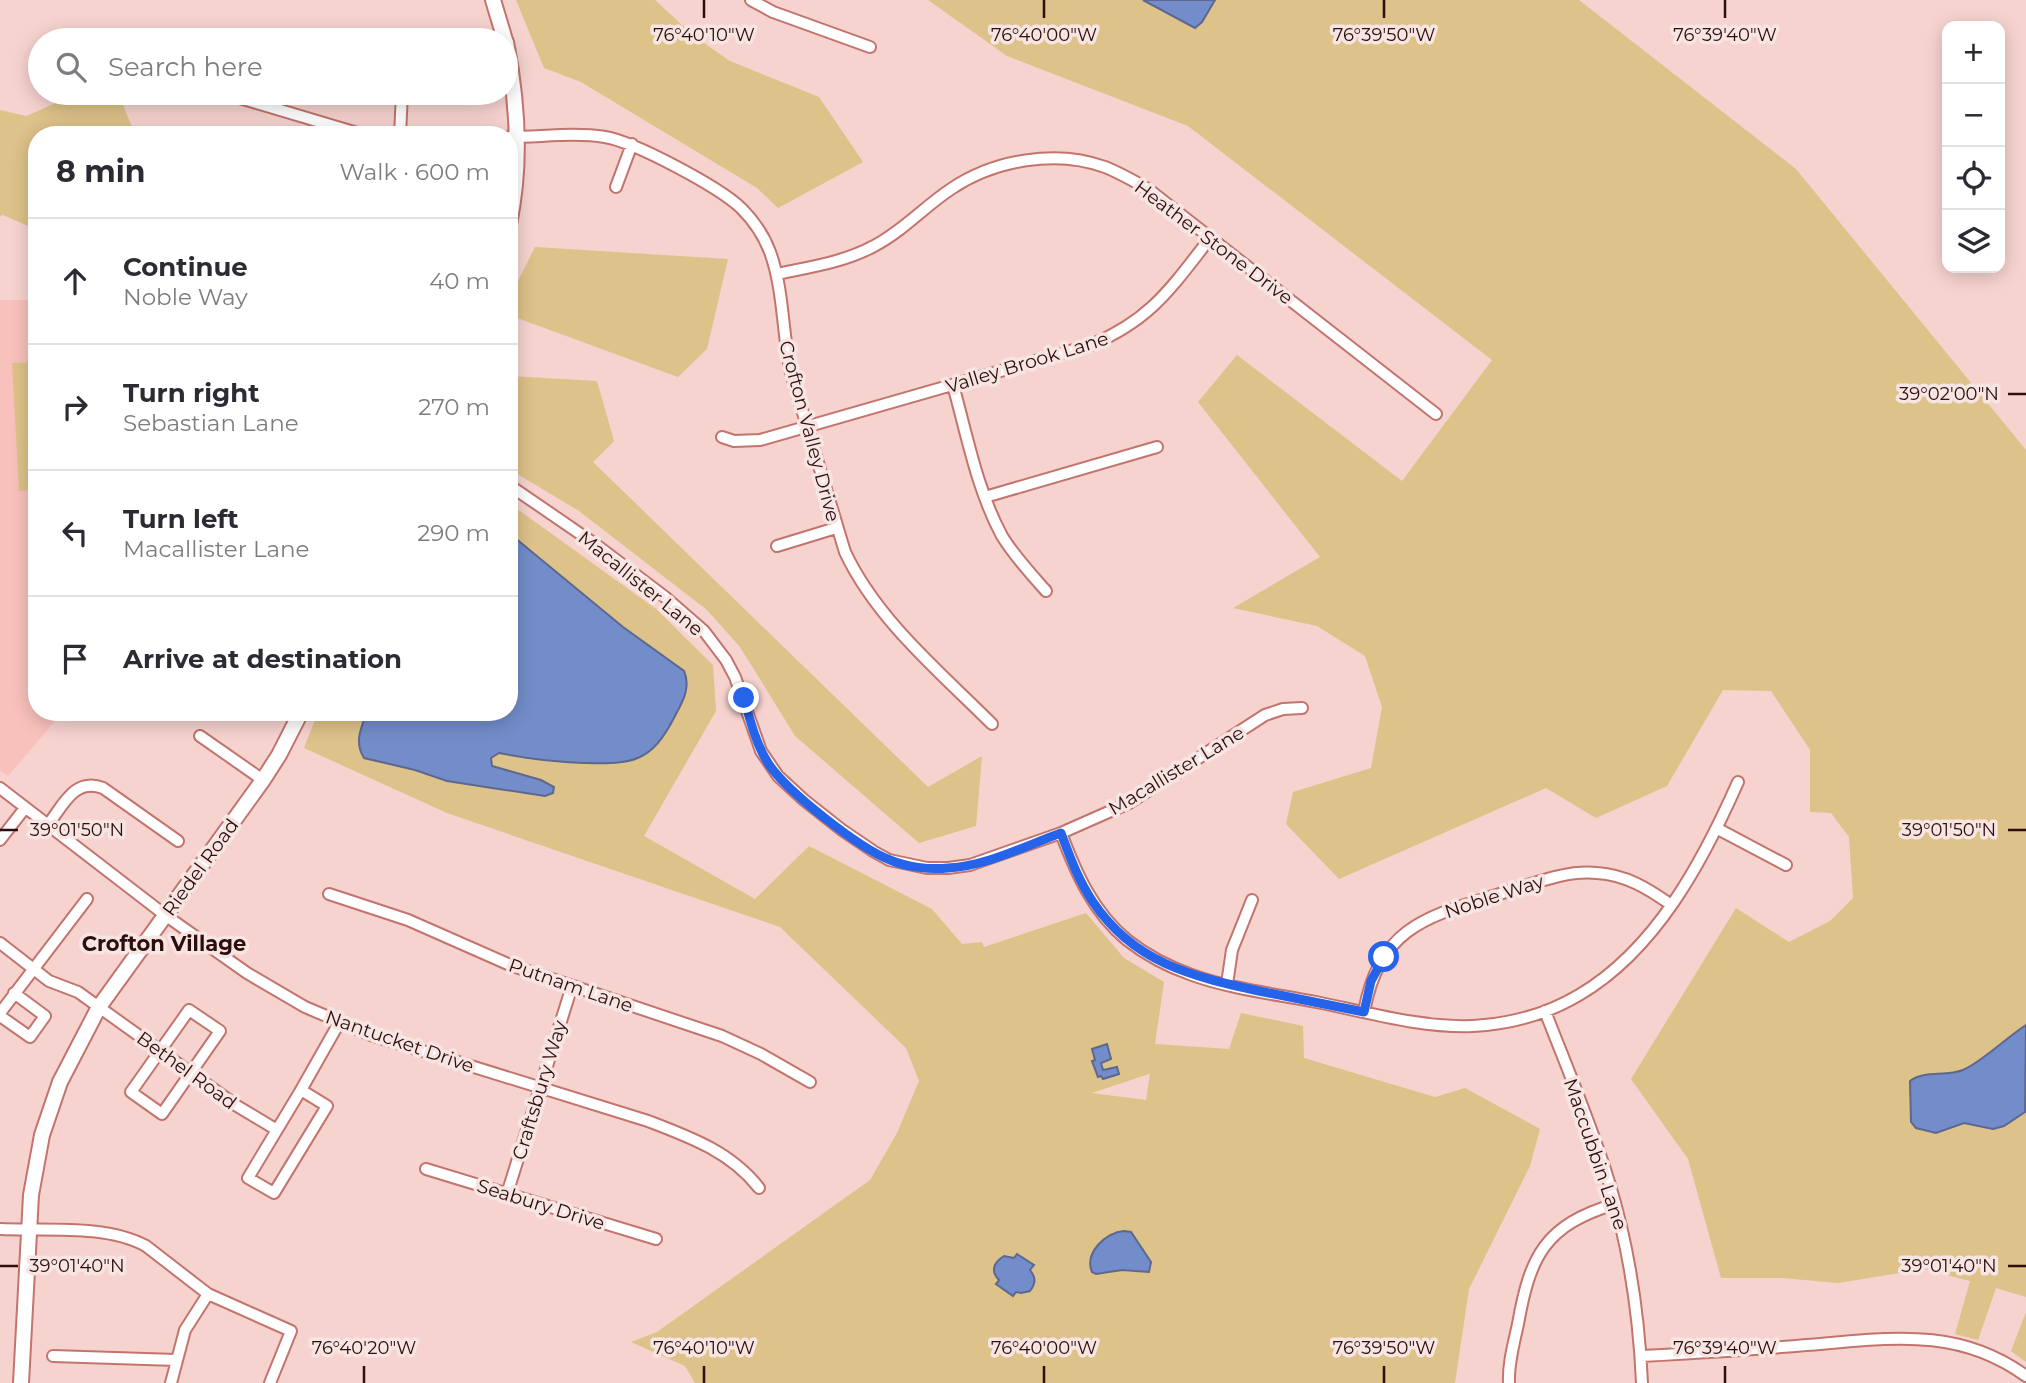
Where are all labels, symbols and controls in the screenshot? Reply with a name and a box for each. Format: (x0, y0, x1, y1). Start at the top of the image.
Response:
map controls (1942, 21, 2005, 273)
button: + (1942, 21, 2005, 84)
text: 76°40'10"W (653, 24, 755, 46)
text: 76°40'00"W (991, 24, 1097, 46)
text: 76°39'50"W (1333, 24, 1435, 46)
text: 76°39'40"W (1673, 24, 1777, 46)
search box (28, 28, 518, 105)
icon: search (52, 48, 90, 86)
text: Search here (108, 51, 263, 83)
button: − (1942, 84, 2005, 147)
button: locate (1942, 147, 2005, 210)
text: 8 min (56, 153, 146, 190)
text: Walk · 600 m (339, 158, 490, 186)
street label: Heather Stone Drive (1130, 175, 1297, 310)
button: layers (1942, 210, 2005, 273)
text: Continue (123, 251, 248, 283)
icon: ahead (56, 262, 94, 300)
text: 40 m (429, 267, 490, 295)
text: Noble Way (123, 283, 248, 311)
street label: Valley Brook Lane (943, 327, 1111, 398)
street label: Crofton Valley Drive (774, 338, 845, 524)
text: Turn right (123, 377, 259, 409)
text: 39°02'00"N (1899, 383, 1999, 405)
icon: right (56, 388, 94, 426)
text: 270 m (418, 393, 490, 421)
text: Sebastian Lane (123, 409, 299, 437)
text: Turn left (123, 503, 239, 535)
icon: left (56, 514, 94, 552)
text: 290 m (417, 519, 490, 547)
street label: Macallister Lane (574, 526, 708, 641)
text: Macallister Lane (123, 535, 309, 563)
icon: arrive (56, 640, 94, 678)
text: Arrive at destination (123, 643, 402, 675)
route end (728, 682, 759, 713)
street label: Macallister Lane (1104, 721, 1248, 820)
street label: Riedel Road (157, 814, 243, 920)
text: 39°01'50"N (30, 819, 124, 841)
text: 39°01'50"N (1902, 819, 1996, 841)
street label: Noble Way (1442, 869, 1547, 923)
district label: Crofton Village (82, 931, 246, 956)
route start (1368, 941, 1399, 972)
street label: Putnam Lane (506, 953, 636, 1018)
street label: Nantucket Drive (323, 1005, 477, 1078)
street label: Craftsbury Way (507, 1017, 572, 1163)
street label: Bethel Road (132, 1027, 241, 1114)
street label: Maccubbin Lane (1559, 1075, 1632, 1233)
street label: Seabury Drive (474, 1174, 607, 1235)
text: 39°01'40"N (29, 1255, 125, 1277)
text: 39°01'40"N (1901, 1255, 1997, 1277)
text: 76°40'20"W (312, 1337, 416, 1359)
text: 76°40'10"W (653, 1337, 755, 1359)
text: 76°40'00"W (991, 1337, 1097, 1359)
text: 76°39'50"W (1333, 1337, 1435, 1359)
text: 76°39'40"W (1673, 1337, 1777, 1359)

